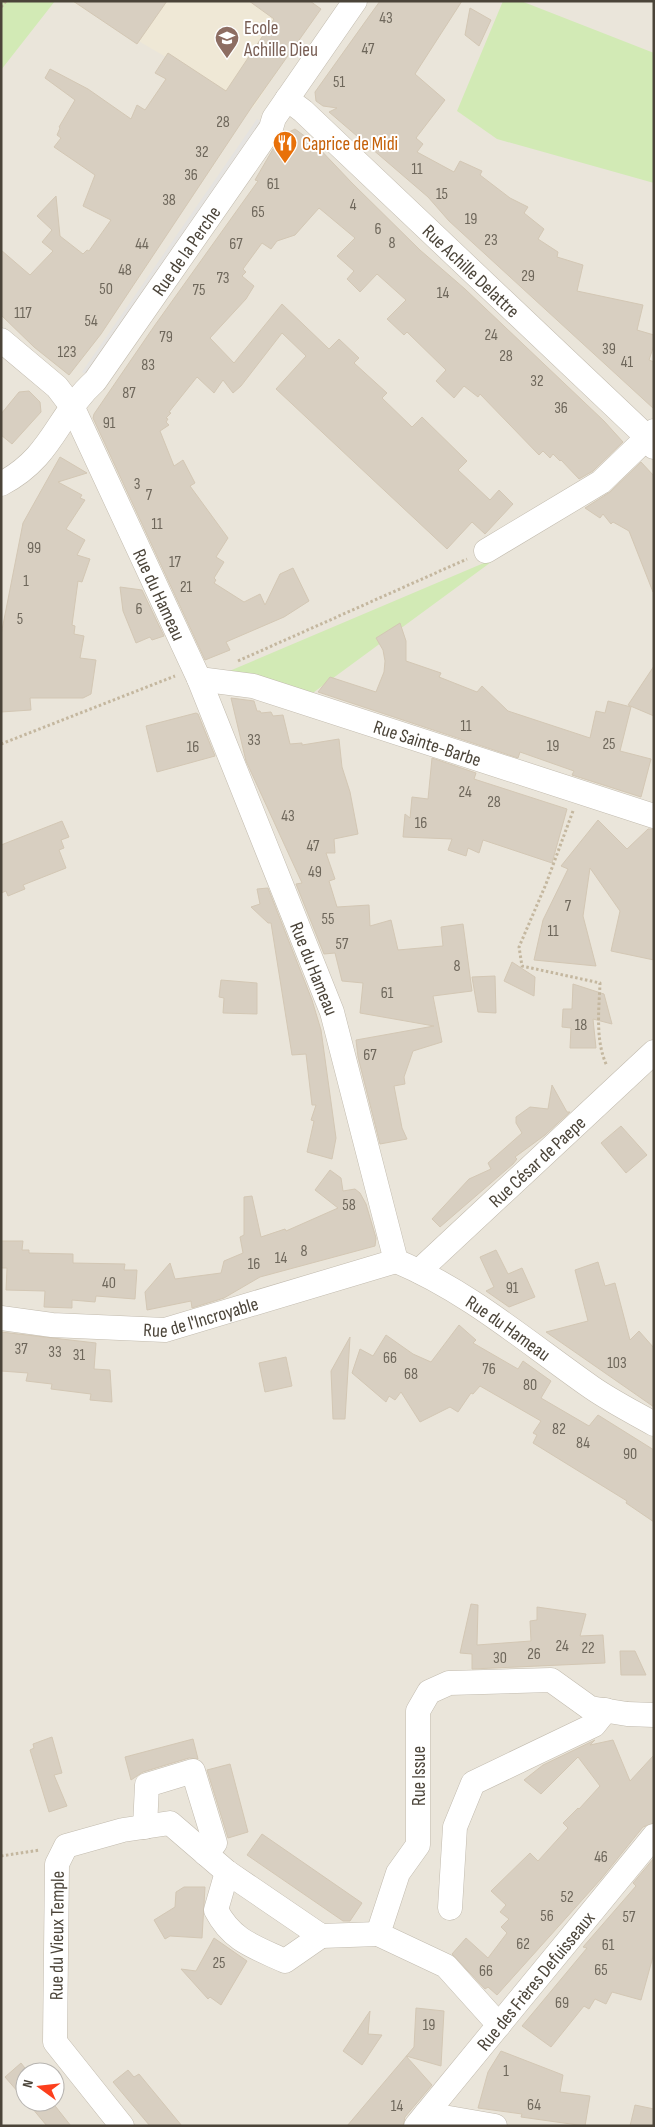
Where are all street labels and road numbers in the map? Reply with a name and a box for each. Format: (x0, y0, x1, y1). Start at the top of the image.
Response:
street label: Rue de la Perche (148, 202, 226, 301)
street label: Rue Achille Delattre (417, 220, 524, 323)
street label: Rue du Hameau (127, 545, 189, 644)
street label: Rue Sainte-Barbe (370, 716, 484, 772)
street label: Rue du Hameau (284, 919, 342, 1019)
street label: Rue César de Paepe (485, 1112, 591, 1213)
street label: Rue du Hameau (461, 1291, 554, 1367)
street label: Rue de l'Incroyable (143, 1293, 261, 1343)
street label: Rue Issue (408, 1746, 431, 1806)
street label: Rue du Vieux Temple (45, 1871, 70, 2000)
street label: Rue des Frères Defuisseaux (473, 1907, 600, 2056)

